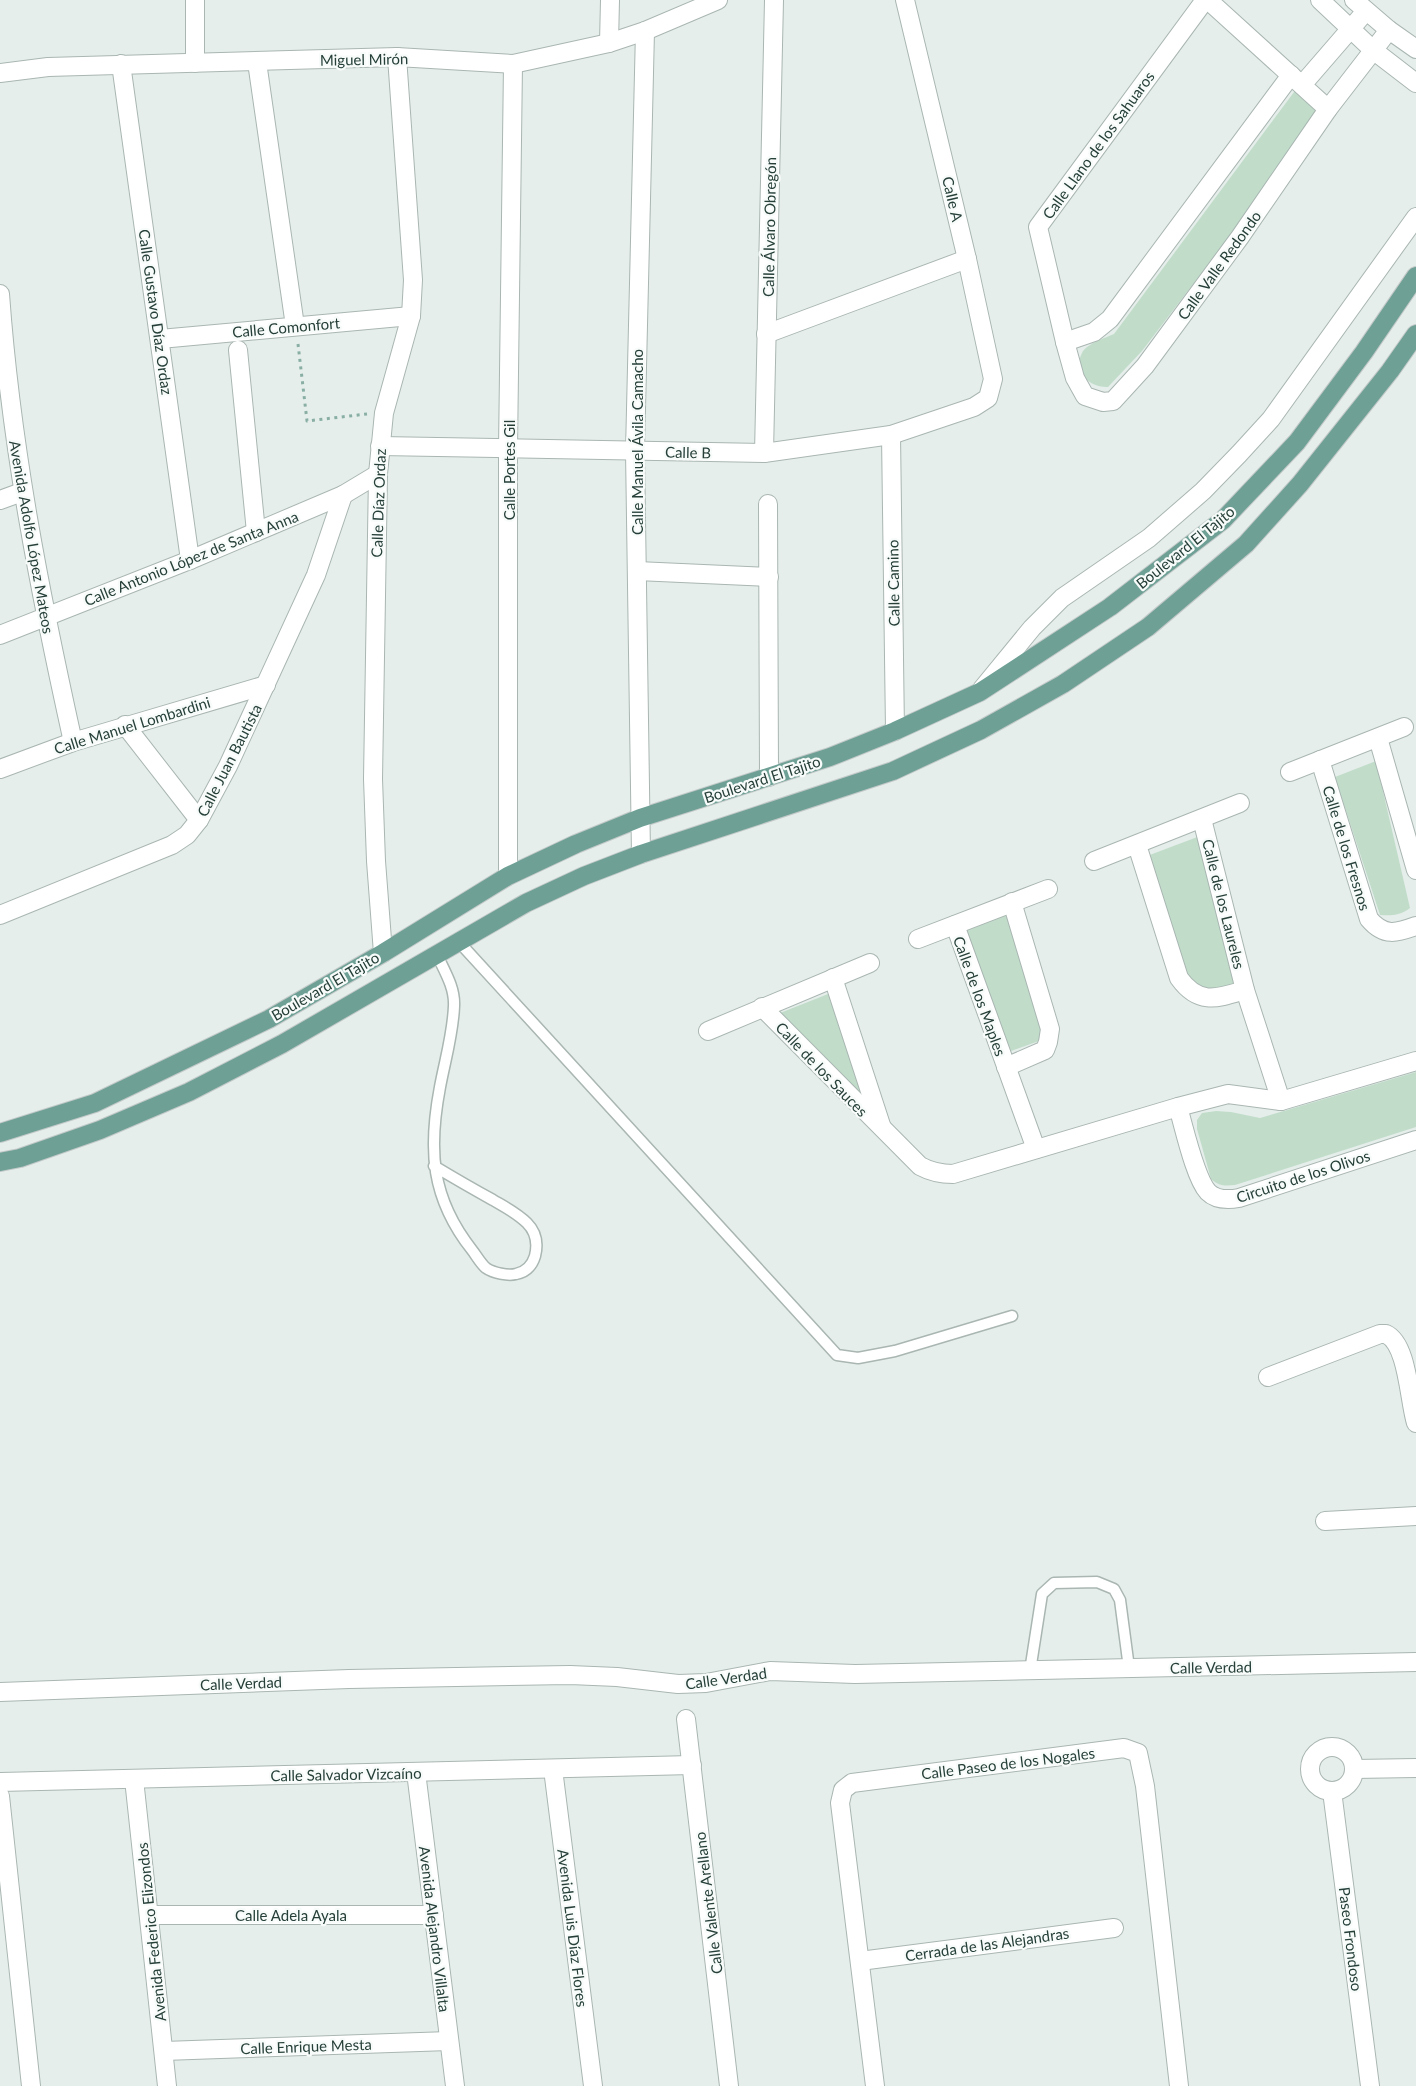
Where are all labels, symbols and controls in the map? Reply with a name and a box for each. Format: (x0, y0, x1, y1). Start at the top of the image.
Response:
street label: Miguel Mirón (320, 49, 408, 69)
street label: Calle Llano de los Sahuaros (1038, 68, 1158, 222)
street label: Calle Álvaro Obregón (759, 157, 779, 297)
street label: Calle A (939, 175, 967, 224)
street label: Calle Valle Redondo (1173, 207, 1265, 323)
street label: Calle Gustavo Díaz Ordaz (135, 228, 177, 396)
street label: Calle Comonfort (231, 313, 341, 341)
street label: Calle Manuel Ávila Camacho (628, 349, 646, 535)
street label: Calle Portes Gil (500, 420, 518, 520)
street label: Avenida Adolfo López Mateos (6, 439, 58, 635)
street label: Calle B (665, 443, 711, 461)
street label: Calle Díaz Ordaz (367, 448, 389, 558)
street label: Boulevard El Tajito (1132, 502, 1238, 592)
street label: Calle Antonio López de Santa Anna (81, 507, 301, 609)
street label: Calle Camino (883, 540, 903, 626)
street label: Calle Manuel Lombardini (52, 693, 212, 757)
street label: Calle Juan Bautista (193, 701, 265, 819)
street label: Boulevard El Tajito (702, 752, 822, 806)
street label: Calle de los Fresnos (1319, 783, 1375, 913)
street label: Calle de los Laureles (1199, 837, 1249, 971)
street label: Calle de los Maples (950, 934, 1010, 1058)
street label: Boulevard El Tajito (268, 948, 382, 1024)
street label: Calle de los Sauces (772, 1018, 872, 1120)
street label: Circuito de los Olivos (1234, 1146, 1372, 1206)
street label: Calle Verdad (1170, 1657, 1252, 1677)
street label: Calle Verdad (684, 1663, 768, 1693)
street label: Calle Verdad (200, 1673, 282, 1693)
street label: Calle Paseo de los Nogales (920, 1743, 1096, 1783)
street label: Calle Salvador Vizcaíno (270, 1764, 422, 1784)
street label: Calle Valente Arellano (690, 1831, 726, 1975)
street label: Avenida Federico Elizondos (133, 1842, 169, 2022)
street label: Avenida Alejandro Villalta (416, 1845, 454, 2013)
street label: Avenida Luis Díaz Flores (554, 1848, 592, 2008)
street label: Paseo Frondoso (1336, 1886, 1366, 1992)
street label: Calle Adela Ayala (235, 1906, 347, 1924)
street label: Cerrada de las Alejandras (904, 1924, 1070, 1964)
street label: Calle Enrique Mesta (240, 2035, 372, 2057)

